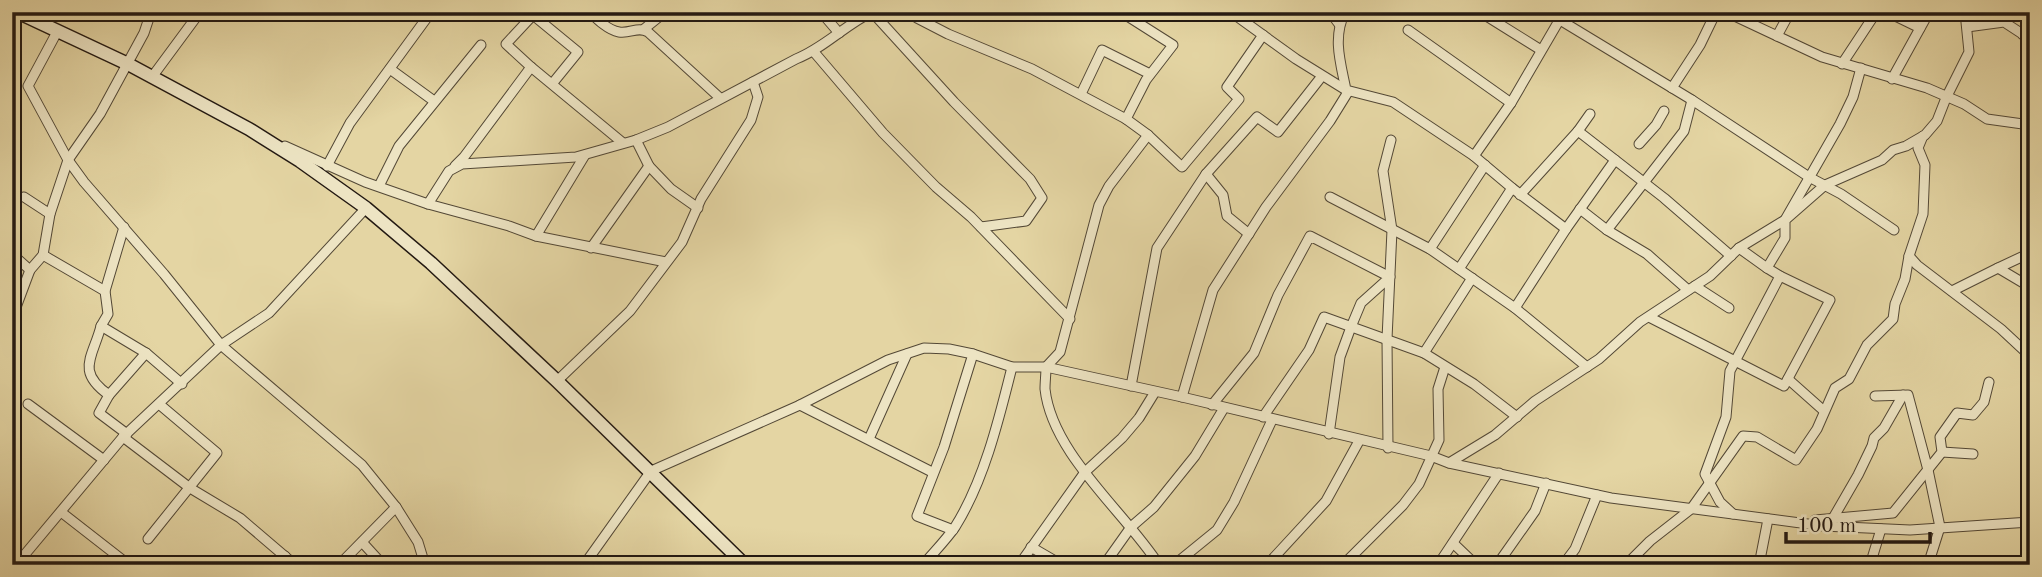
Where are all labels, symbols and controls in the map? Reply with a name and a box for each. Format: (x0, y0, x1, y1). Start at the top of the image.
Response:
scale bar (1786, 500, 1930, 544)
text: 100 m (1797, 516, 1856, 537)

